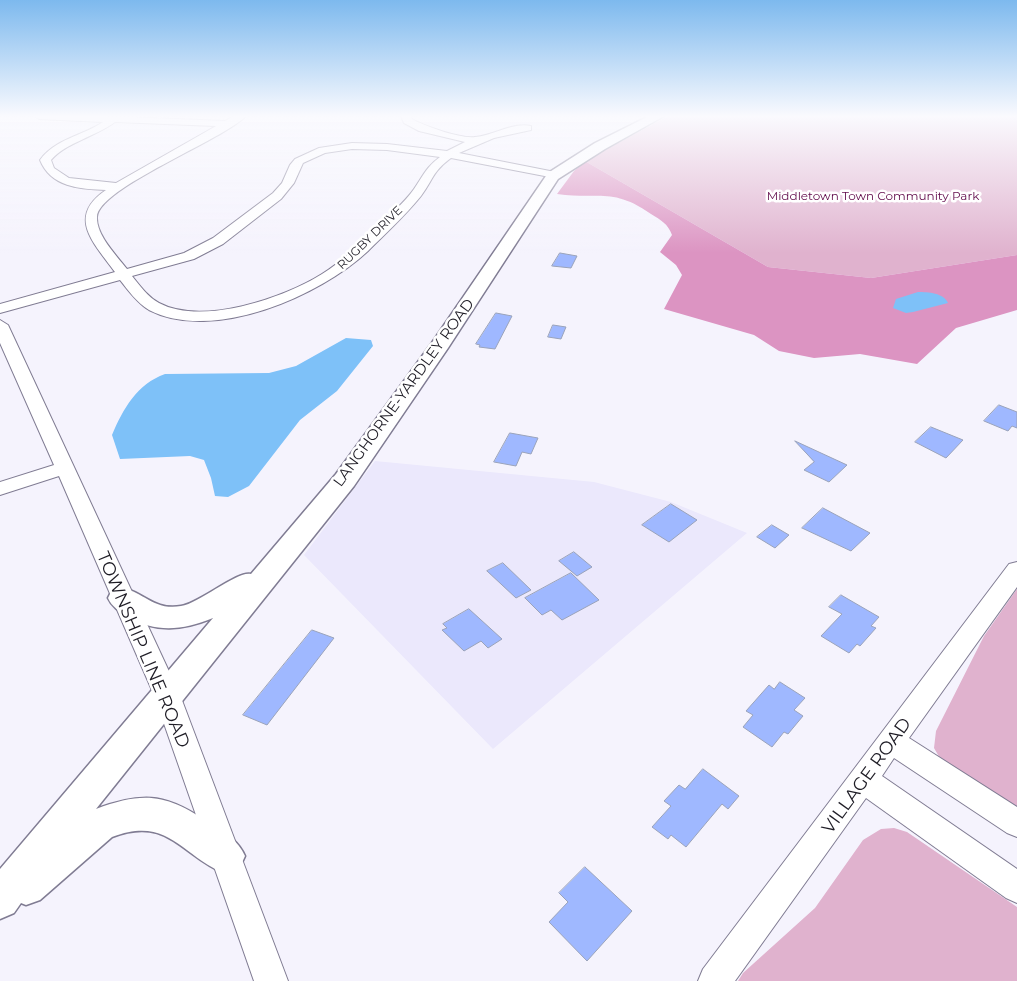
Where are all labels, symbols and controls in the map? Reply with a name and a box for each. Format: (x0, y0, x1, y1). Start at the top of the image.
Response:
park label: Middletown Town Community Park (767, 189, 979, 203)
street label: RUGBY DRIVE (334, 203, 406, 273)
street label: LANGHORNE-YARDLEY ROAD (330, 296, 478, 490)
street label: TOWNSHIP LINE ROAD (92, 549, 194, 751)
street label: VILLAGE ROAD (818, 714, 916, 838)

